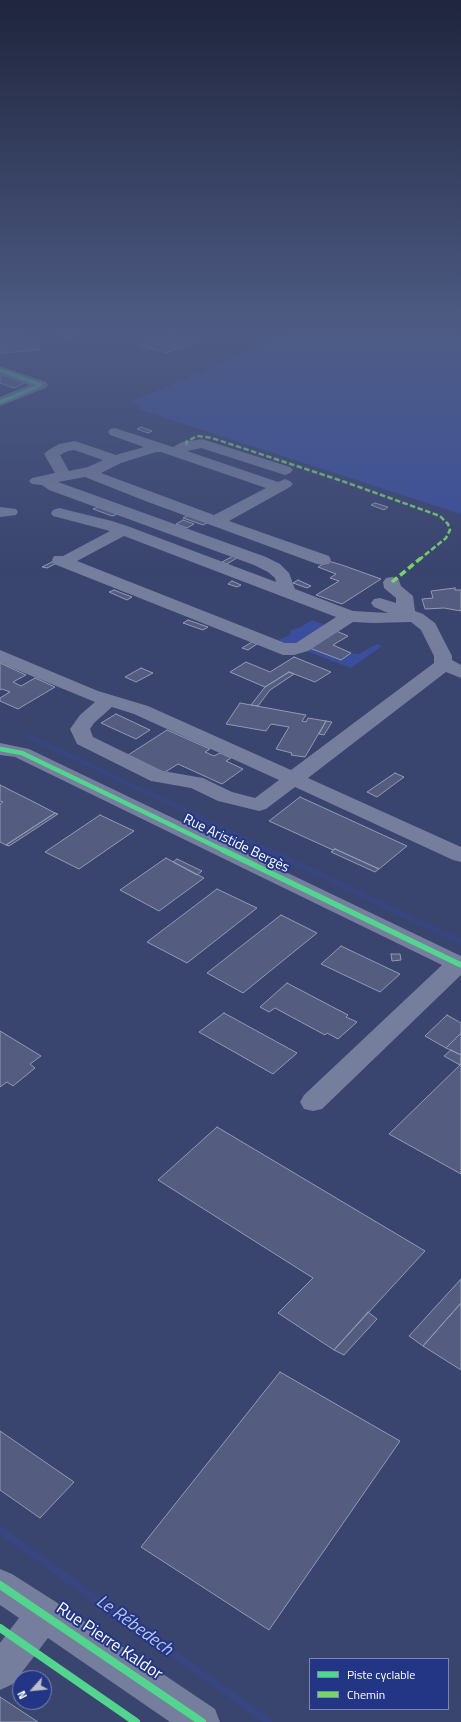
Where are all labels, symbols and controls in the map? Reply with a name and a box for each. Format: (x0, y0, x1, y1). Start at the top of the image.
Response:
street label: Rue Aristide Bergès (180, 811, 292, 877)
water label: Le Rébedech (92, 1591, 176, 1661)
street label: Rue Pierre Kaldor (52, 1599, 166, 1685)
legend (309, 1658, 449, 1710)
text: Piste cyclable (347, 1665, 415, 1684)
north arrow (12, 1670, 52, 1710)
text: Chemin (347, 1685, 385, 1704)
text: N (13, 1688, 31, 1702)

